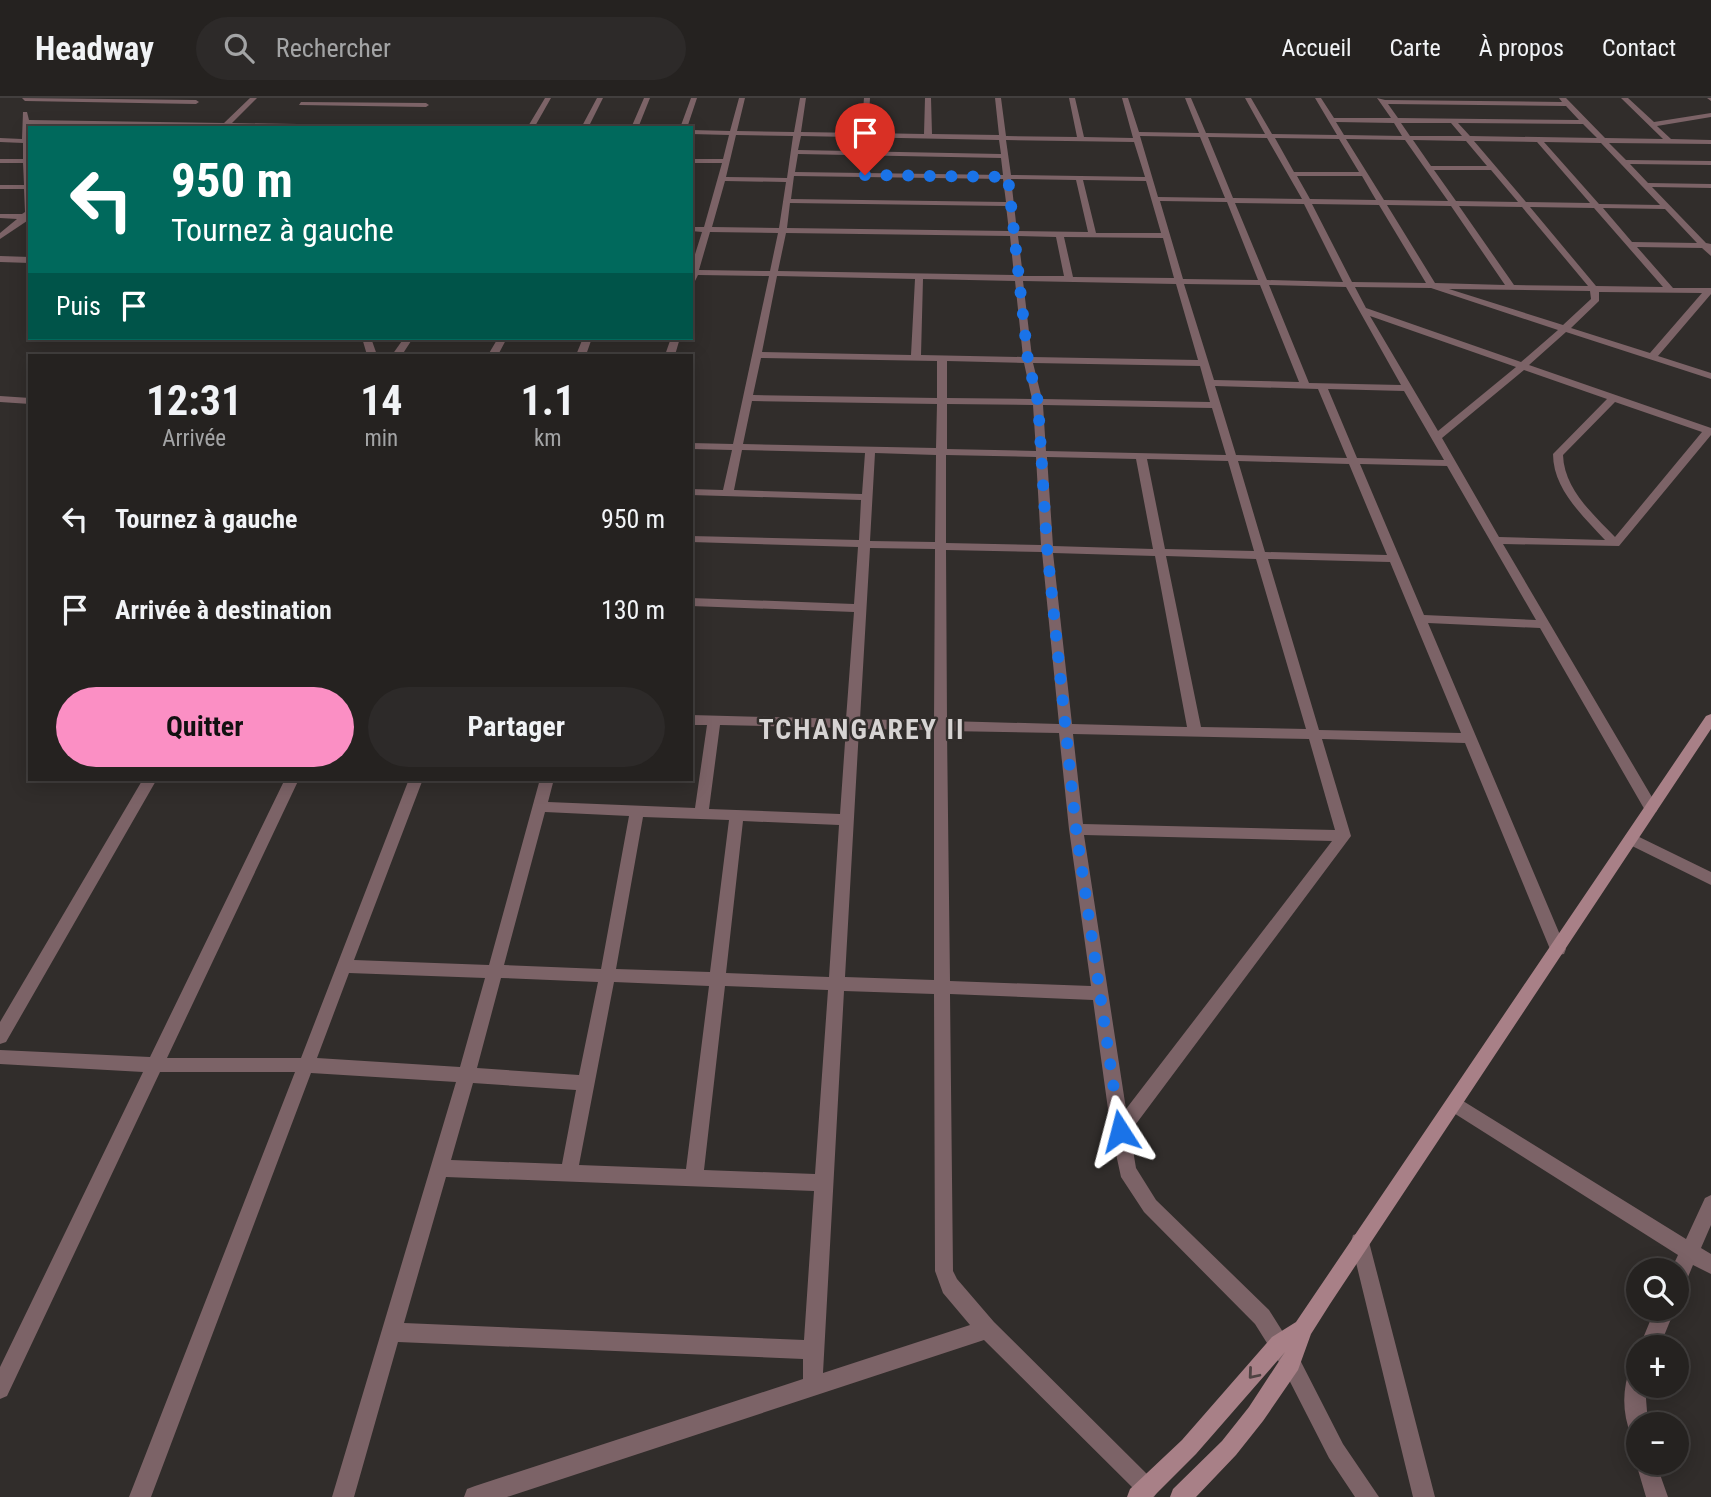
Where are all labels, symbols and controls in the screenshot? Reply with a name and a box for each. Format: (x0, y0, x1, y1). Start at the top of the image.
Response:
search box (196, 17, 686, 80)
text: Headway (35, 29, 154, 68)
icon: search (220, 29, 258, 67)
text: Rechercher (276, 33, 391, 63)
text: Accueil (1282, 34, 1351, 62)
text: Carte (1389, 34, 1441, 62)
text: À propos (1479, 34, 1564, 62)
text: Contact (1602, 34, 1676, 62)
pin (835, 103, 895, 175)
icon: arrive (846, 114, 884, 152)
text: 950 m (171, 152, 293, 209)
icon: left (56, 154, 147, 245)
text: Tournez à gauche (171, 211, 394, 249)
icon: arrive (115, 287, 153, 325)
text: Puis (56, 291, 101, 321)
text: 12:31 (146, 376, 242, 425)
text: 14 (360, 376, 403, 425)
text: 1.1 (520, 376, 575, 425)
text: Arrivée (162, 425, 226, 452)
text: min (364, 425, 398, 452)
text: km (534, 425, 562, 452)
icon: left (56, 500, 94, 538)
text: Tournez à gauche (115, 504, 297, 534)
text: 950 m (601, 504, 665, 534)
icon: arrive (56, 591, 94, 629)
text: Arrivée à destination (115, 595, 332, 625)
text: 130 m (601, 595, 665, 625)
button: Quitter (56, 687, 354, 767)
button: Partager (368, 687, 665, 767)
district label: TCHANGAREY II (758, 713, 966, 746)
position arrow (1083, 1094, 1157, 1168)
map controls (1626, 1258, 1689, 1475)
button: search (1626, 1258, 1689, 1321)
button: + (1626, 1335, 1689, 1398)
one-way arrow (1249, 1366, 1261, 1379)
button: − (1626, 1412, 1689, 1475)

